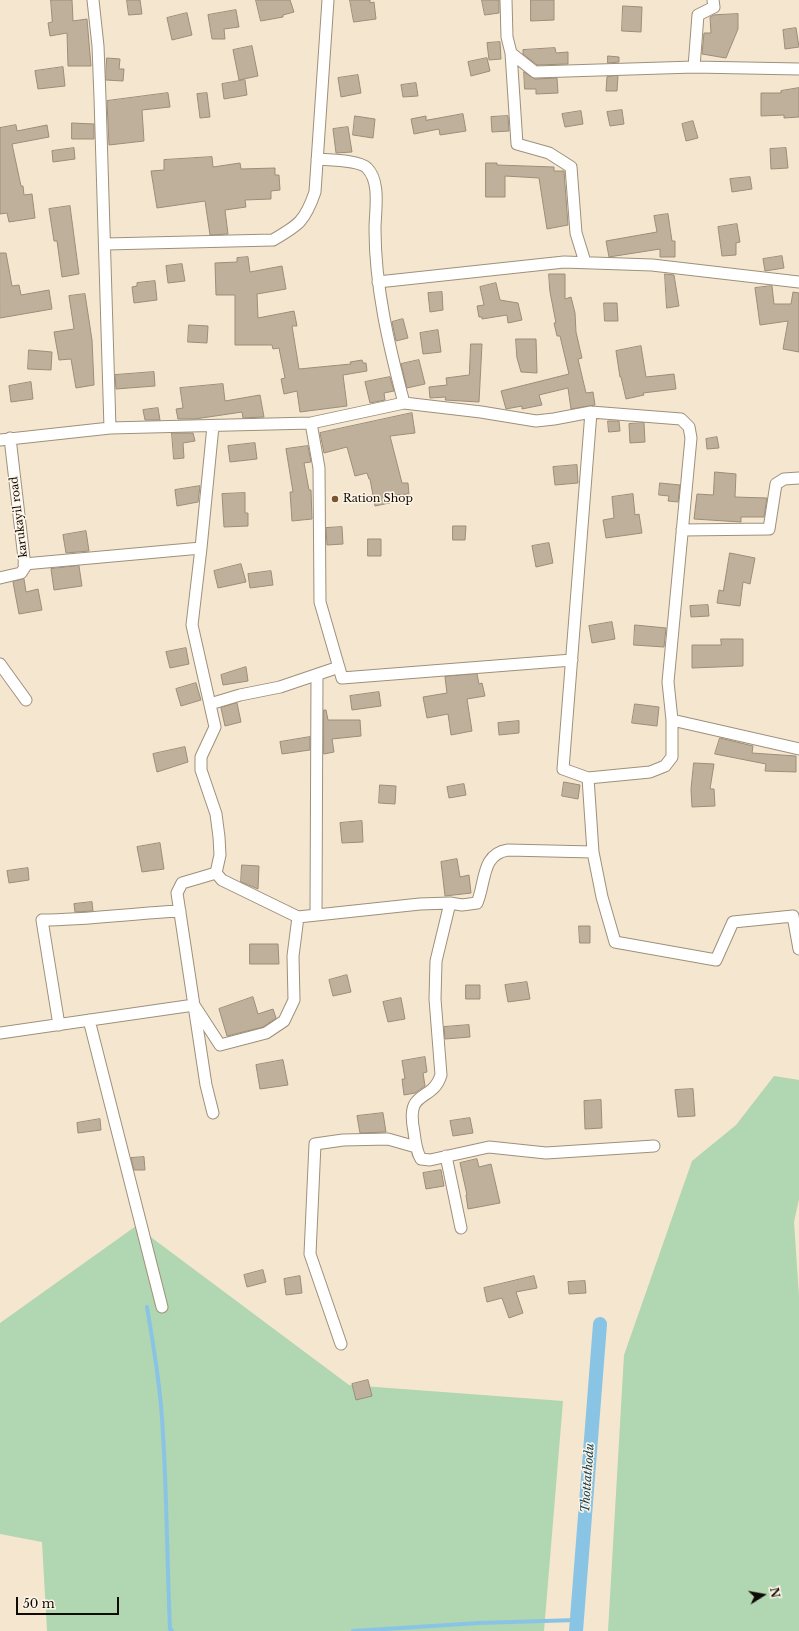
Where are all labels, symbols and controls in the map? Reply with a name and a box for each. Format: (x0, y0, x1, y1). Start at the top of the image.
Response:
street label: karukayil road (7, 476, 31, 558)
place label: Ration Shop (343, 492, 413, 506)
marker: Ration Shop (330, 494, 340, 504)
water label: Thottathodu (578, 1443, 598, 1513)
north arrow (743, 1575, 783, 1615)
text: N (767, 1586, 783, 1599)
scale bar (18, 1589, 121, 1615)
text: 50 m (23, 1596, 55, 1611)

